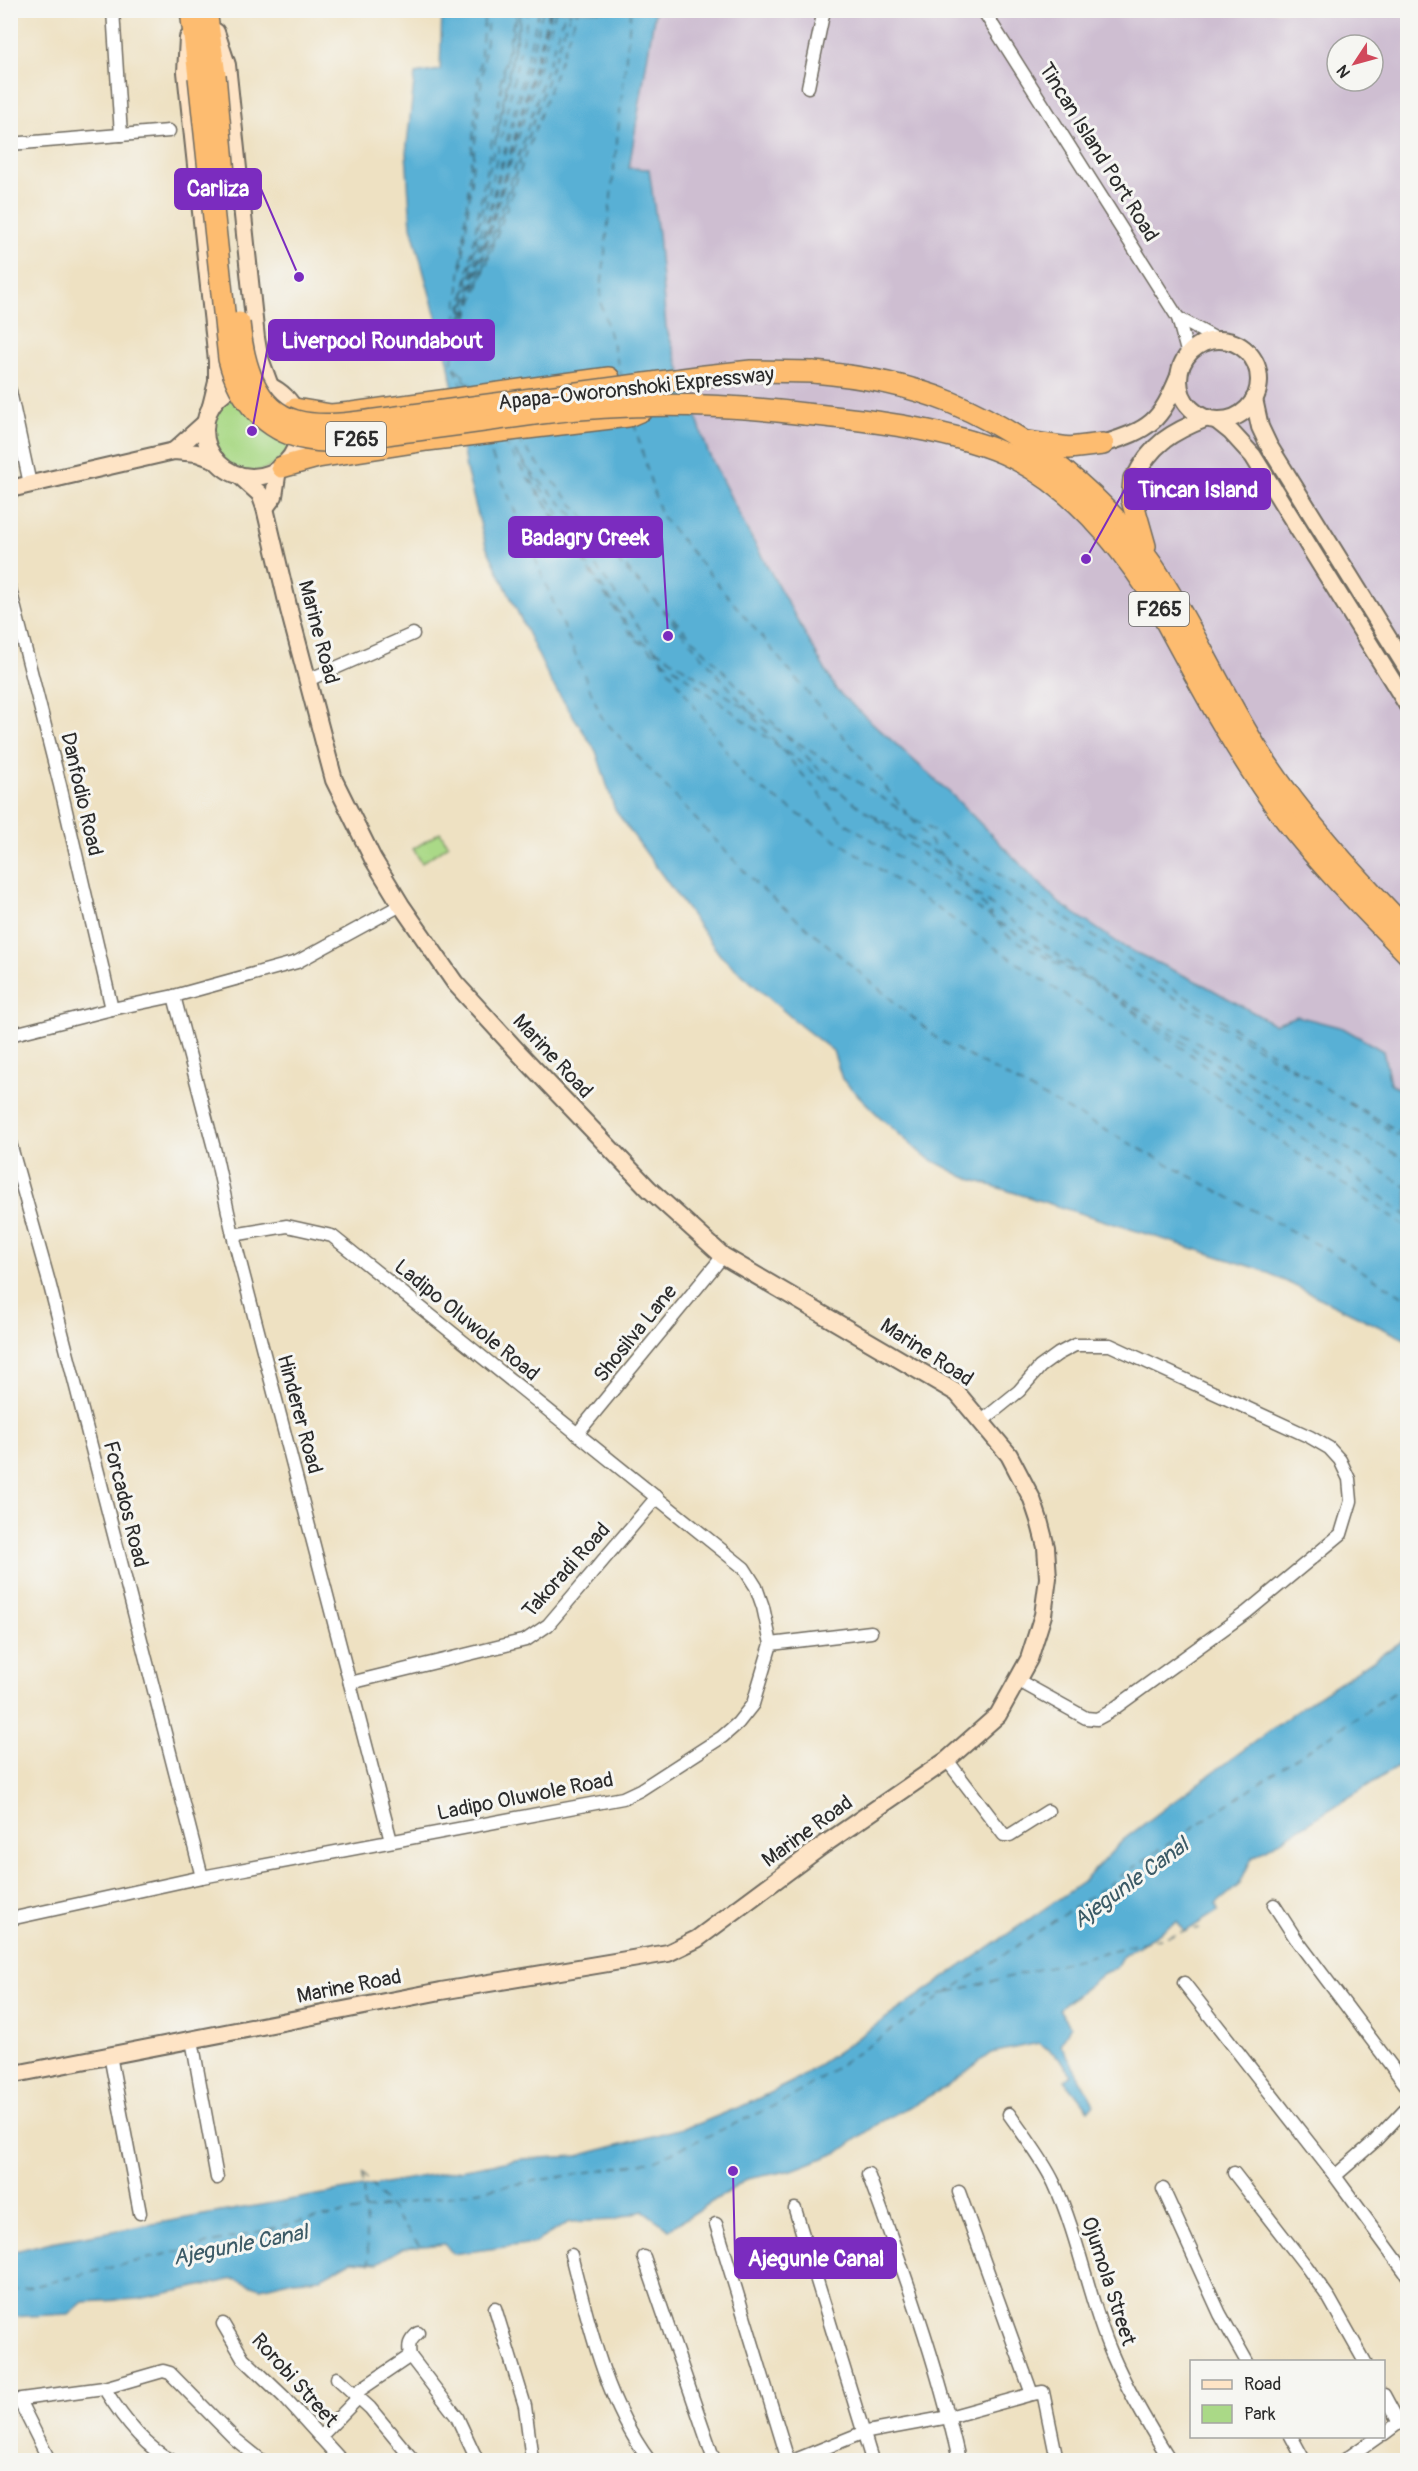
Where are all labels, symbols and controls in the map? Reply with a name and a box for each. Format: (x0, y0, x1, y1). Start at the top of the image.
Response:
north arrow (1325, 33, 1385, 93)
street label: Tincan Island Port Road (1032, 58, 1165, 247)
text: N (1332, 61, 1355, 81)
callout: Carliza (175, 169, 261, 209)
text: Carliza (187, 175, 249, 203)
callout: Liverpool Roundabout (269, 320, 494, 360)
text: Liverpool Roundabout (281, 327, 484, 355)
street label: Apapa-Oworonshoki Expressway (497, 361, 775, 416)
road number: F265 (326, 422, 386, 456)
callout: Tincan Island (1125, 469, 1270, 509)
text: Tincan Island (1137, 476, 1258, 504)
callout: Badagry Creek (509, 517, 662, 557)
text: Badagry Creek (521, 524, 650, 552)
street label: Marine Road (292, 577, 345, 687)
road number: F265 (1129, 592, 1189, 626)
street label: Danfodio Road (54, 730, 109, 859)
street label: Marine Road (507, 1008, 599, 1104)
street label: Ladipo Oluwole Road (389, 1254, 545, 1387)
street label: Shosilva Lane (588, 1278, 684, 1388)
street label: Marine Road (875, 1312, 979, 1393)
street label: Hinderer Road (271, 1351, 328, 1477)
street label: Forcados Road (97, 1438, 154, 1570)
street label: Takoradi Road (516, 1517, 616, 1624)
street label: Ladipo Oluwole Road (435, 1766, 616, 1827)
street label: Marine Road (756, 1789, 858, 1874)
water label: Ajegunle Canal (1067, 1830, 1196, 1934)
street label: Marine Road (294, 1963, 404, 2010)
street label: Ojumola Street (1075, 2213, 1142, 2349)
water label: Ajegunle Canal (170, 2218, 313, 2272)
callout: Ajegunle Canal (735, 2238, 896, 2278)
text: Ajegunle Canal (748, 2245, 884, 2273)
street label: Rorobi Street (245, 2328, 344, 2433)
legend (1190, 2360, 1385, 2438)
text: Road (1244, 2373, 1281, 2396)
text: Park (1244, 2403, 1276, 2426)

